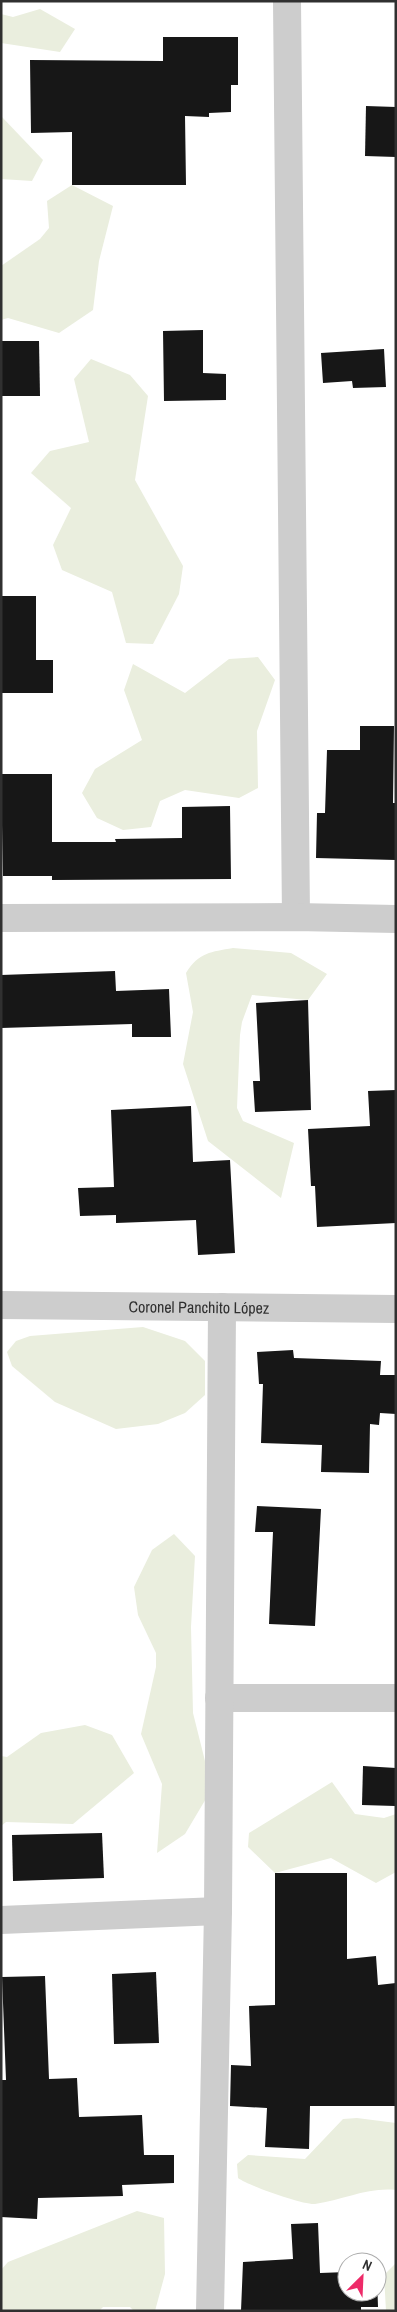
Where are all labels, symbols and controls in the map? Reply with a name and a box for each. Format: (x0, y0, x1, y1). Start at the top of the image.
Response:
street label: Coronel Panchito López (128, 1295, 270, 1319)
north arrow (337, 2252, 387, 2302)
text: N (360, 2255, 375, 2275)

